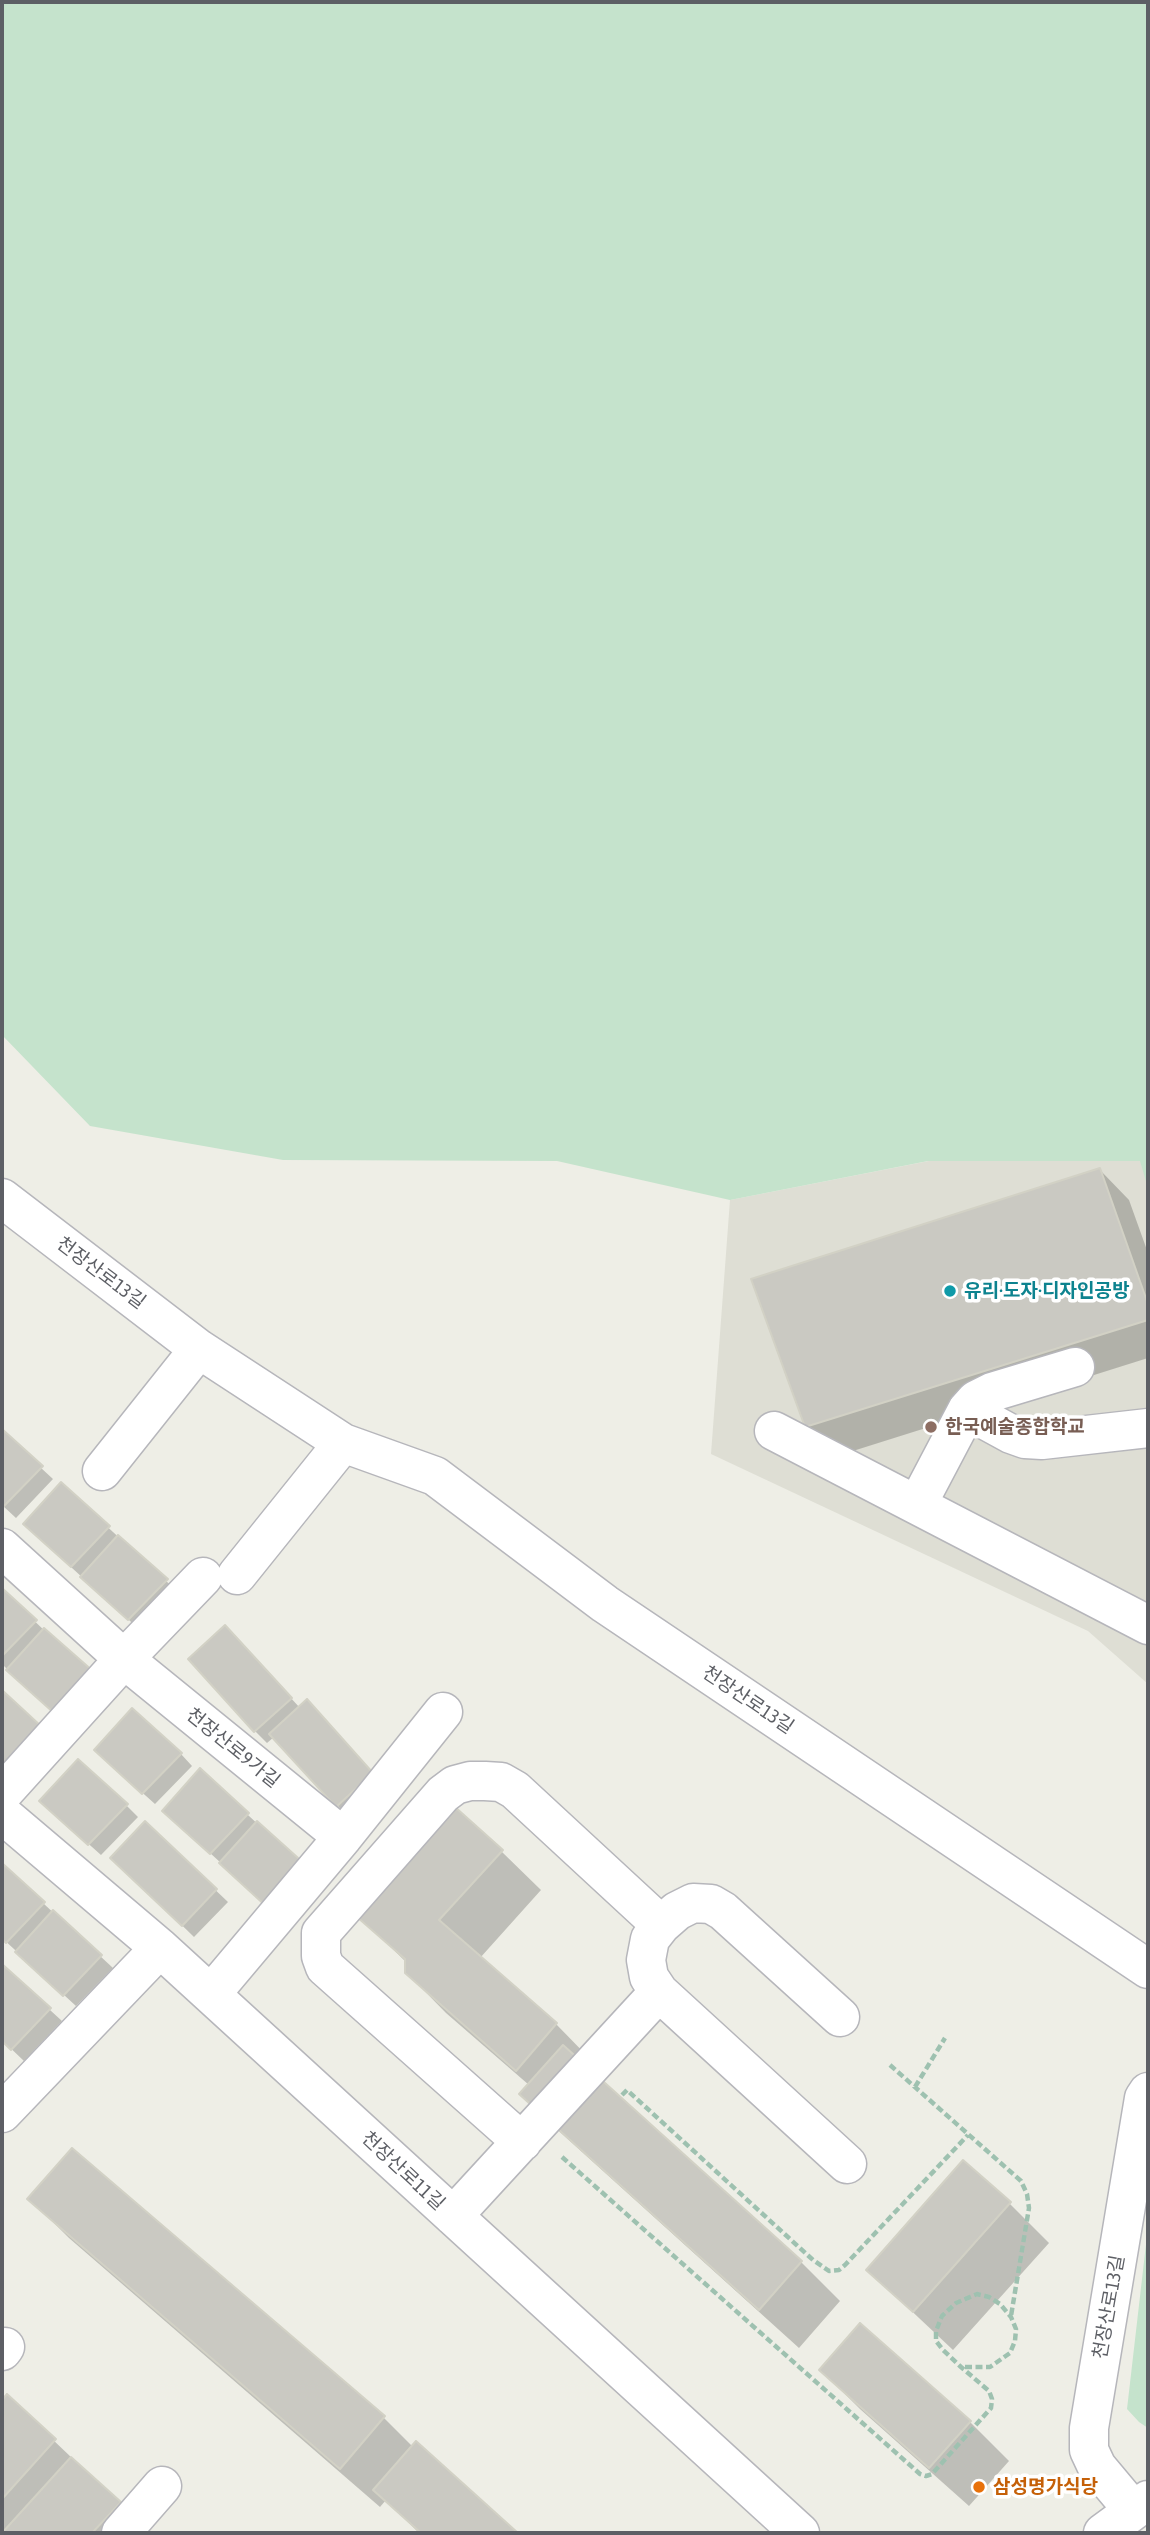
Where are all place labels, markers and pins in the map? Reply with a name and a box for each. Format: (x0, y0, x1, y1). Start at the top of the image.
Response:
place label: 유리·도자·디자인공방 (964, 1280, 1129, 1302)
marker: 유리·도자·디자인공방 (942, 1283, 958, 1299)
place label: 한국예술종합학교 (945, 1416, 1085, 1438)
marker: 한국예술종합학교 (923, 1419, 939, 1435)
place label: 삼성명가식당 (993, 2476, 1098, 2498)
marker: 삼성명가식당 (971, 2479, 987, 2495)

